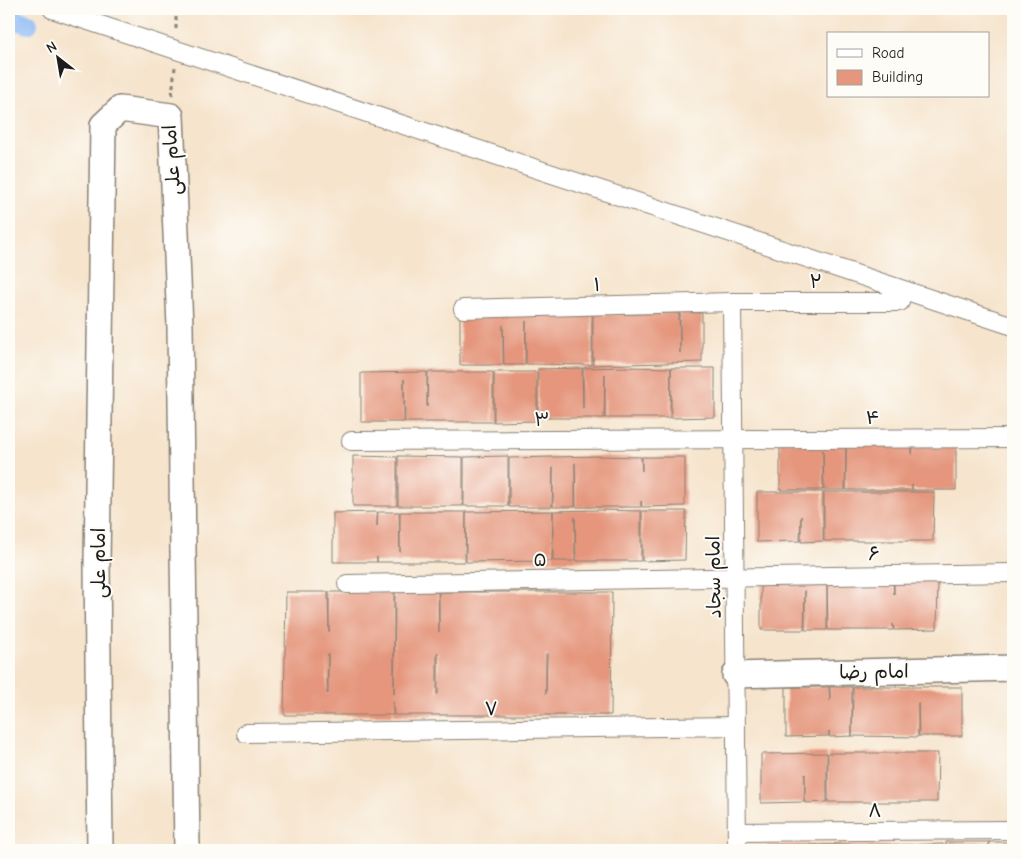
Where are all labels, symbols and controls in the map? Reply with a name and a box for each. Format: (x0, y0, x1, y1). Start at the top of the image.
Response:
north arrow (32, 32, 82, 82)
legend (827, 32, 990, 98)
text: N (43, 38, 60, 57)
text: Road (872, 44, 904, 62)
text: Building (872, 68, 923, 86)
street label: امام علی (159, 124, 188, 196)
street label: ۲ (810, 271, 822, 293)
street label: ۱ (593, 274, 601, 296)
street label: ۴ (866, 407, 880, 429)
street label: ۳ (534, 409, 550, 431)
street label: امام علی (88, 528, 113, 598)
street label: امام سجاد (702, 535, 729, 619)
street label: ۶ (868, 543, 880, 565)
street label: ۵ (533, 549, 547, 571)
street label: امام رضا (839, 660, 909, 687)
street label: ۷ (484, 698, 498, 720)
street label: ۸ (868, 800, 882, 822)

